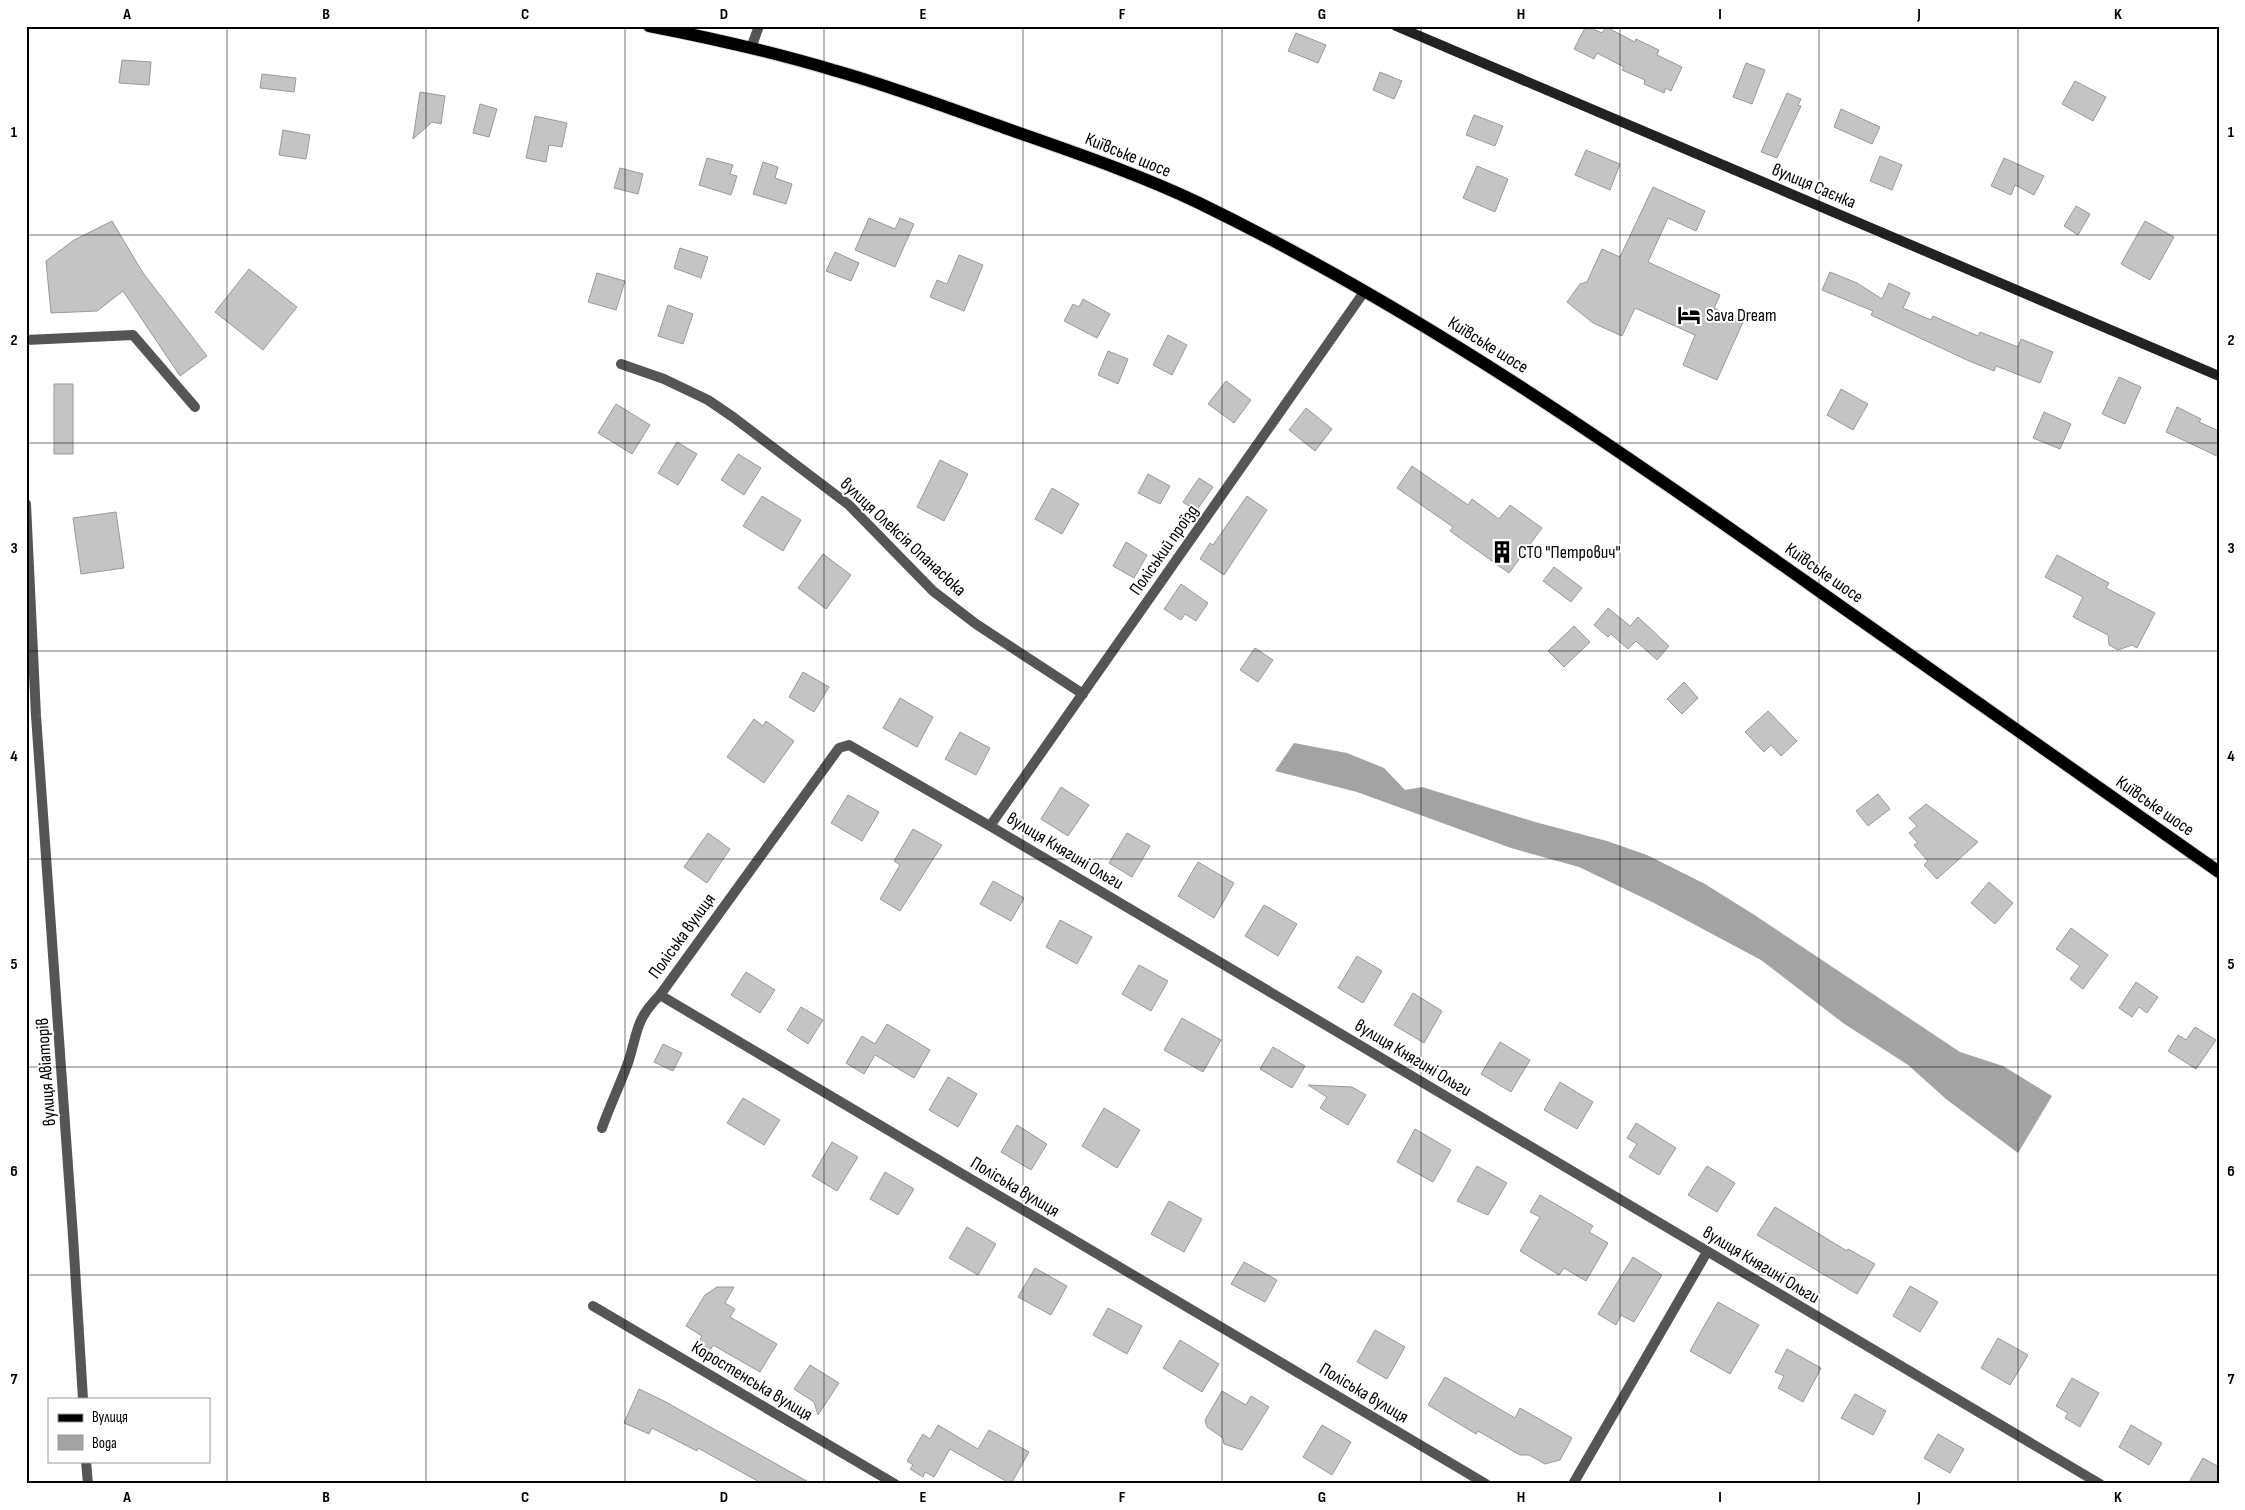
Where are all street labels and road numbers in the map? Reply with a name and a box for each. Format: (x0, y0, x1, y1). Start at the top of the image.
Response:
street label: Київське шосе (1082, 128, 1174, 182)
street label: вулиця Саєнка (1769, 159, 1859, 213)
street label: Київське шосе (1444, 312, 1532, 378)
street label: вулиця Олексія Опанасюка (836, 473, 970, 601)
street label: Поліський проїзд (1125, 501, 1203, 599)
street label: Київське шосе (1781, 538, 1867, 608)
street label: Київське шосе (2112, 771, 2198, 841)
street label: вулиця Княгині Ольги (1003, 808, 1127, 894)
street label: Поліська вулиця (644, 889, 720, 983)
street label: вулиця Княгині Ольги (1351, 1015, 1475, 1101)
street label: вулиця Авіаторів (32, 1017, 60, 1127)
street label: Поліська вулиця (967, 1152, 1063, 1222)
street label: вулиця Княгині Ольги (1699, 1222, 1823, 1308)
street label: Коростенська вулиця (688, 1337, 816, 1425)
street label: Поліська вулиця (1316, 1358, 1412, 1428)

